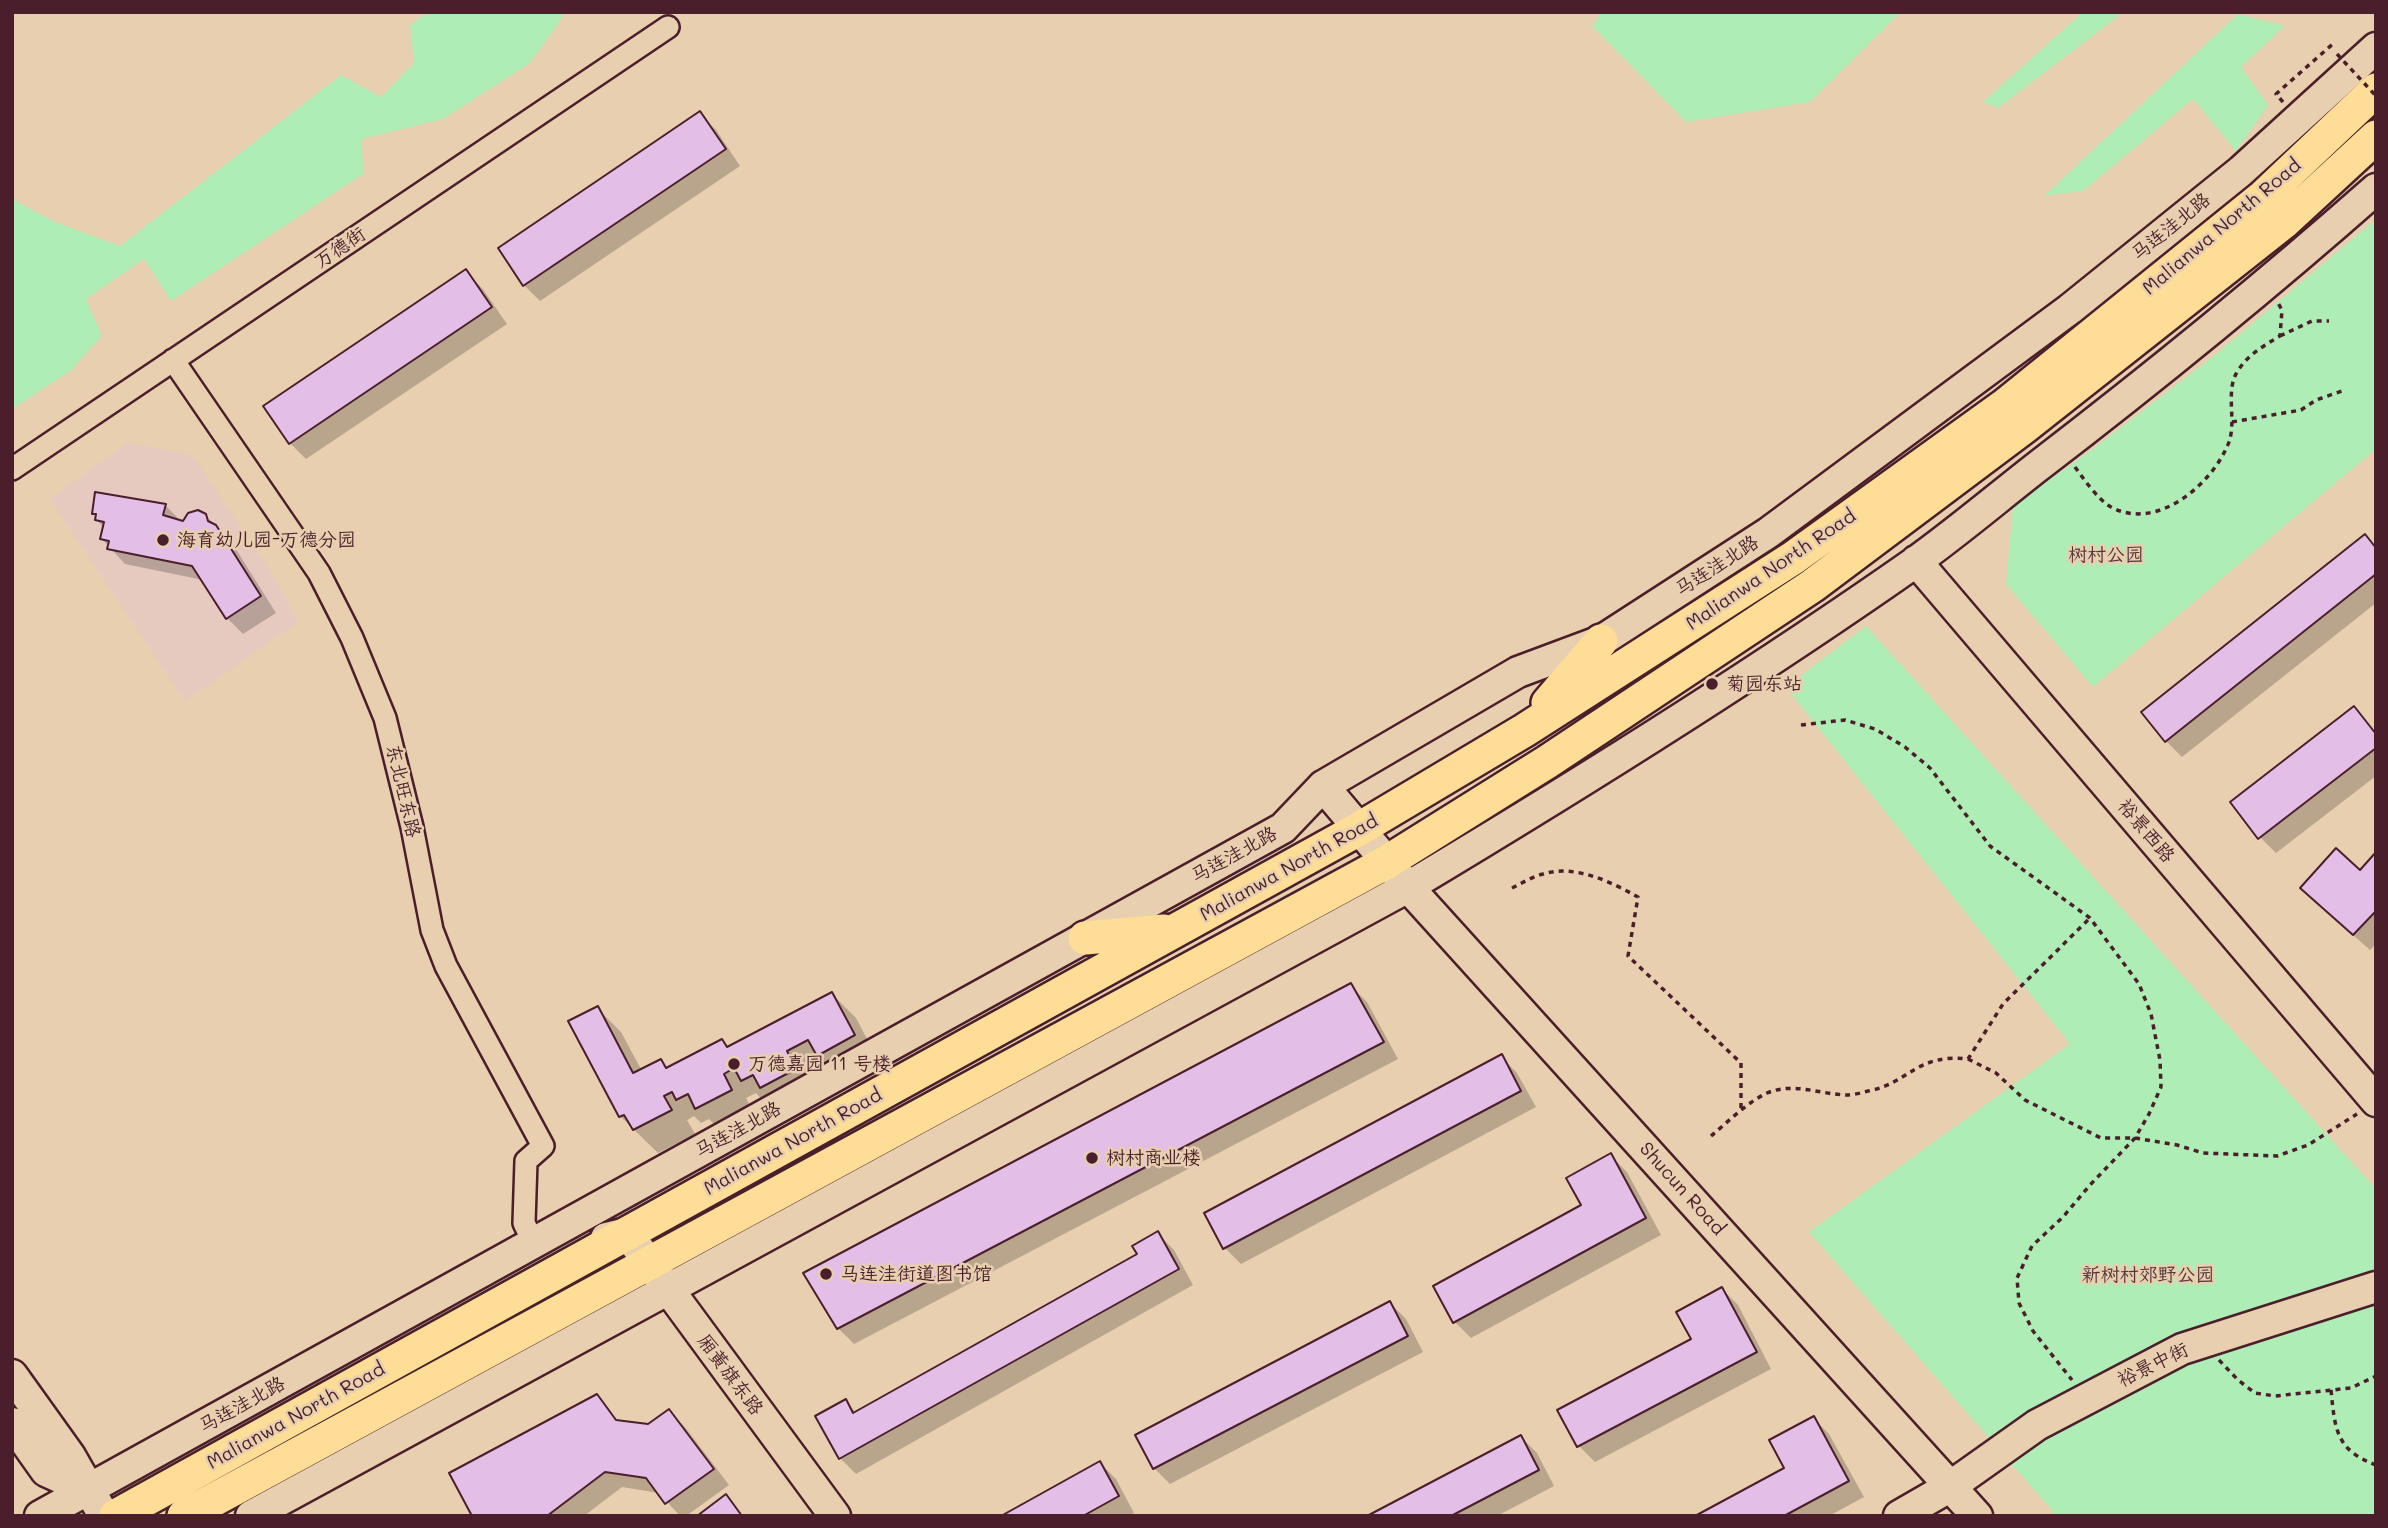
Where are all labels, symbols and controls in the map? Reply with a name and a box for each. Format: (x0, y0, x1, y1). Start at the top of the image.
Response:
street label: Malianwa North Road (2138, 154, 2306, 300)
street label: 马连洼北路 (2127, 188, 2215, 266)
street label: 万德街 (310, 223, 370, 273)
street label: Malianwa North Road (1682, 505, 1860, 635)
place label: 海育幼儿园-万德分园 (177, 529, 356, 551)
street label: 马连洼北路 (1671, 531, 1763, 601)
marker: 海育幼儿园-万德分园 (155, 532, 171, 548)
park label: 树村公园 (2068, 544, 2144, 566)
place label: 菊园东站 (1726, 673, 1802, 695)
marker: 菊园东站 (1704, 676, 1720, 692)
street label: 东北旺东路 (381, 742, 425, 840)
street label: 裕景西路 (2113, 795, 2179, 867)
street label: Malianwa North Road (1196, 810, 1382, 926)
street label: 马连洼北路 (1187, 822, 1281, 888)
place label: 万德嘉园 11 号楼 (748, 1053, 891, 1075)
marker: 万德嘉园 11 号楼 (726, 1056, 742, 1072)
street label: Malianwa North Road (700, 1084, 886, 1200)
street label: 马连洼北路 (691, 1097, 785, 1163)
street label: Shucun Road (1634, 1138, 1730, 1240)
place label: 树村商业楼 (1106, 1147, 1201, 1169)
marker: 树村商业楼 (1084, 1150, 1100, 1166)
place label: 马连洼街道图书馆 (840, 1263, 992, 1285)
park label: 新树村郊野公园 (2082, 1264, 2214, 1286)
marker: 马连洼街道图书馆 (818, 1266, 834, 1282)
street label: 厢黄旗东路 (692, 1330, 768, 1420)
street label: 裕景中街 (2114, 1338, 2192, 1392)
street label: Malianwa North Road (203, 1358, 389, 1474)
street label: 马连洼北路 (195, 1372, 289, 1438)

